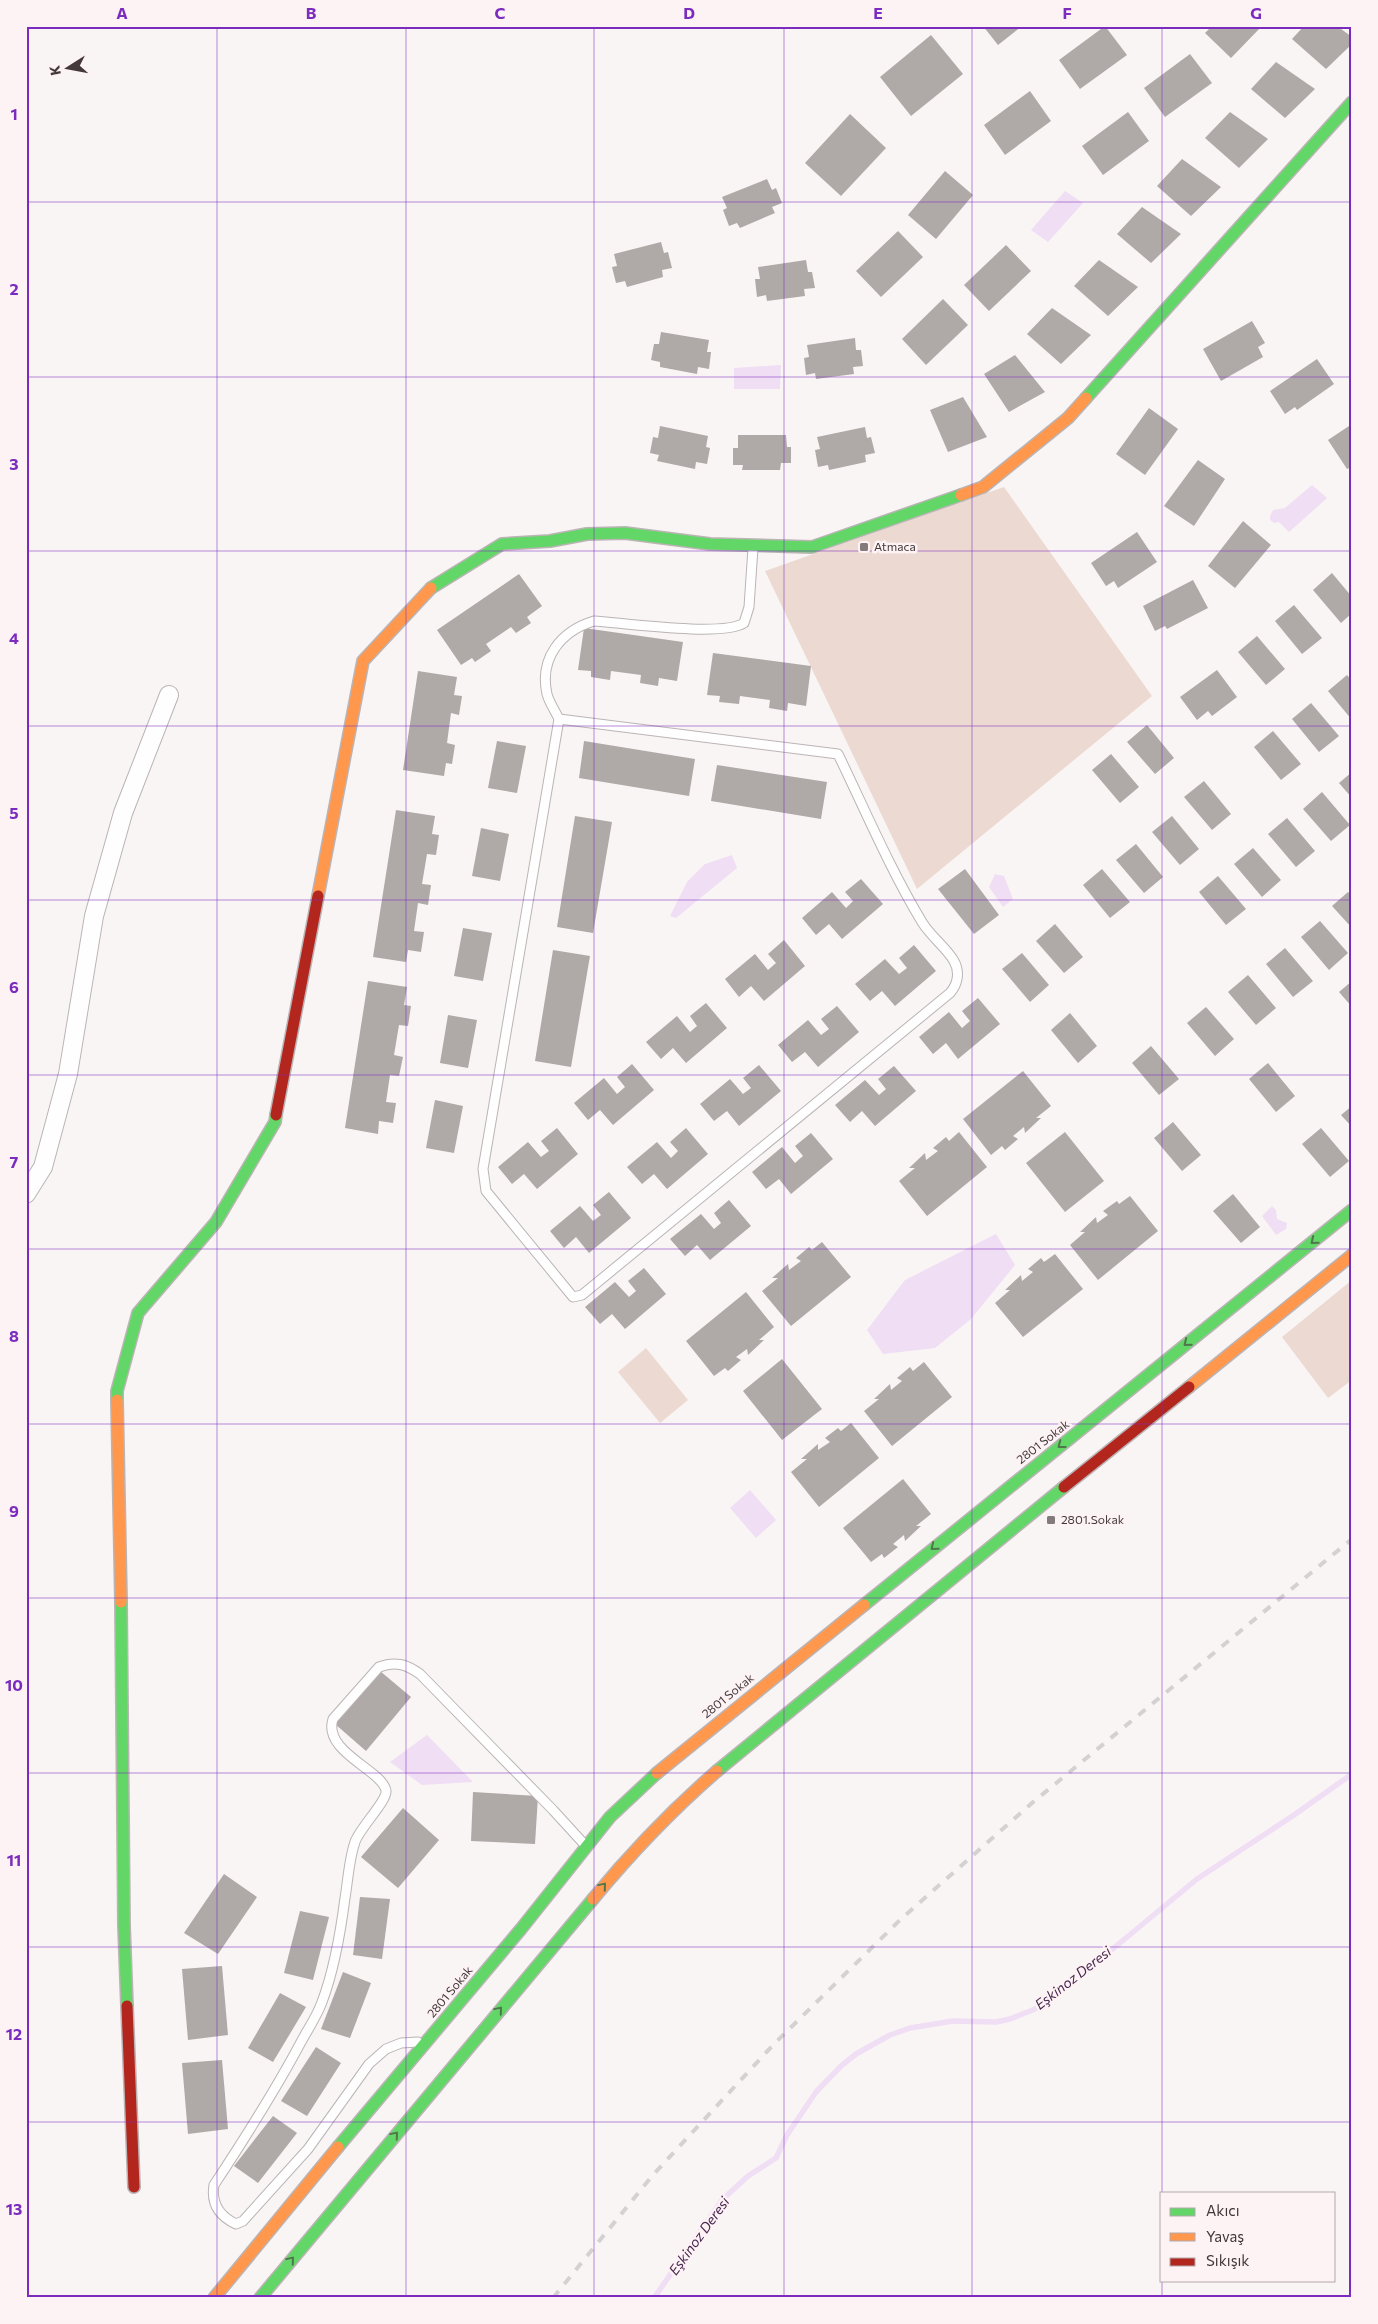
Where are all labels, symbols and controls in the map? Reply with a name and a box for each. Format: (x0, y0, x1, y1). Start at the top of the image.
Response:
text: A (116, 3, 128, 22)
text: B (306, 3, 317, 22)
text: C (495, 3, 506, 22)
text: D (683, 3, 695, 22)
text: E (873, 3, 883, 22)
text: F (1062, 3, 1072, 22)
text: G (1250, 3, 1262, 22)
north arrow (42, 42, 92, 92)
text: K (45, 64, 64, 77)
text: 1 (10, 104, 18, 123)
text: 2 (9, 279, 19, 298)
text: 3 (9, 454, 19, 473)
place label: Atmaca (874, 539, 916, 553)
marker: Atmaca (858, 541, 870, 553)
text: 4 (9, 628, 19, 647)
text: 5 (9, 803, 19, 822)
text: 6 (9, 977, 19, 996)
text: 7 (10, 1152, 19, 1171)
one-way arrow (1311, 1235, 1320, 1243)
text: 8 (9, 1326, 19, 1345)
one-way arrow (1184, 1337, 1193, 1345)
street label: 2801 Sokak (1013, 1416, 1072, 1466)
one-way arrow (1058, 1439, 1067, 1447)
text: 9 (9, 1501, 19, 1520)
place label: 2801.Sokak (1061, 1512, 1125, 1526)
marker: 2801.Sokak (1045, 1514, 1057, 1526)
one-way arrow (931, 1541, 940, 1549)
street label: 2801 Sokak (699, 1670, 757, 1720)
text: 10 (5, 1675, 23, 1694)
text: 11 (7, 1850, 21, 1869)
one-way arrow (598, 1882, 607, 1891)
water label: Eşkinoz Deresi (1031, 1942, 1115, 2013)
street label: 2801 Sokak (424, 1962, 475, 2020)
one-way arrow (493, 2007, 502, 2016)
text: 12 (6, 2024, 22, 2043)
one-way arrow (389, 2132, 397, 2141)
legend (1160, 2192, 1336, 2282)
water label: Eşkinoz Deresi (665, 2193, 733, 2278)
text: 13 (6, 2199, 22, 2218)
text: Akıcı (1206, 2201, 1240, 2219)
text: Yavaş (1206, 2227, 1244, 2245)
text: Sıkışık (1206, 2251, 1249, 2269)
one-way arrow (285, 2257, 294, 2266)

